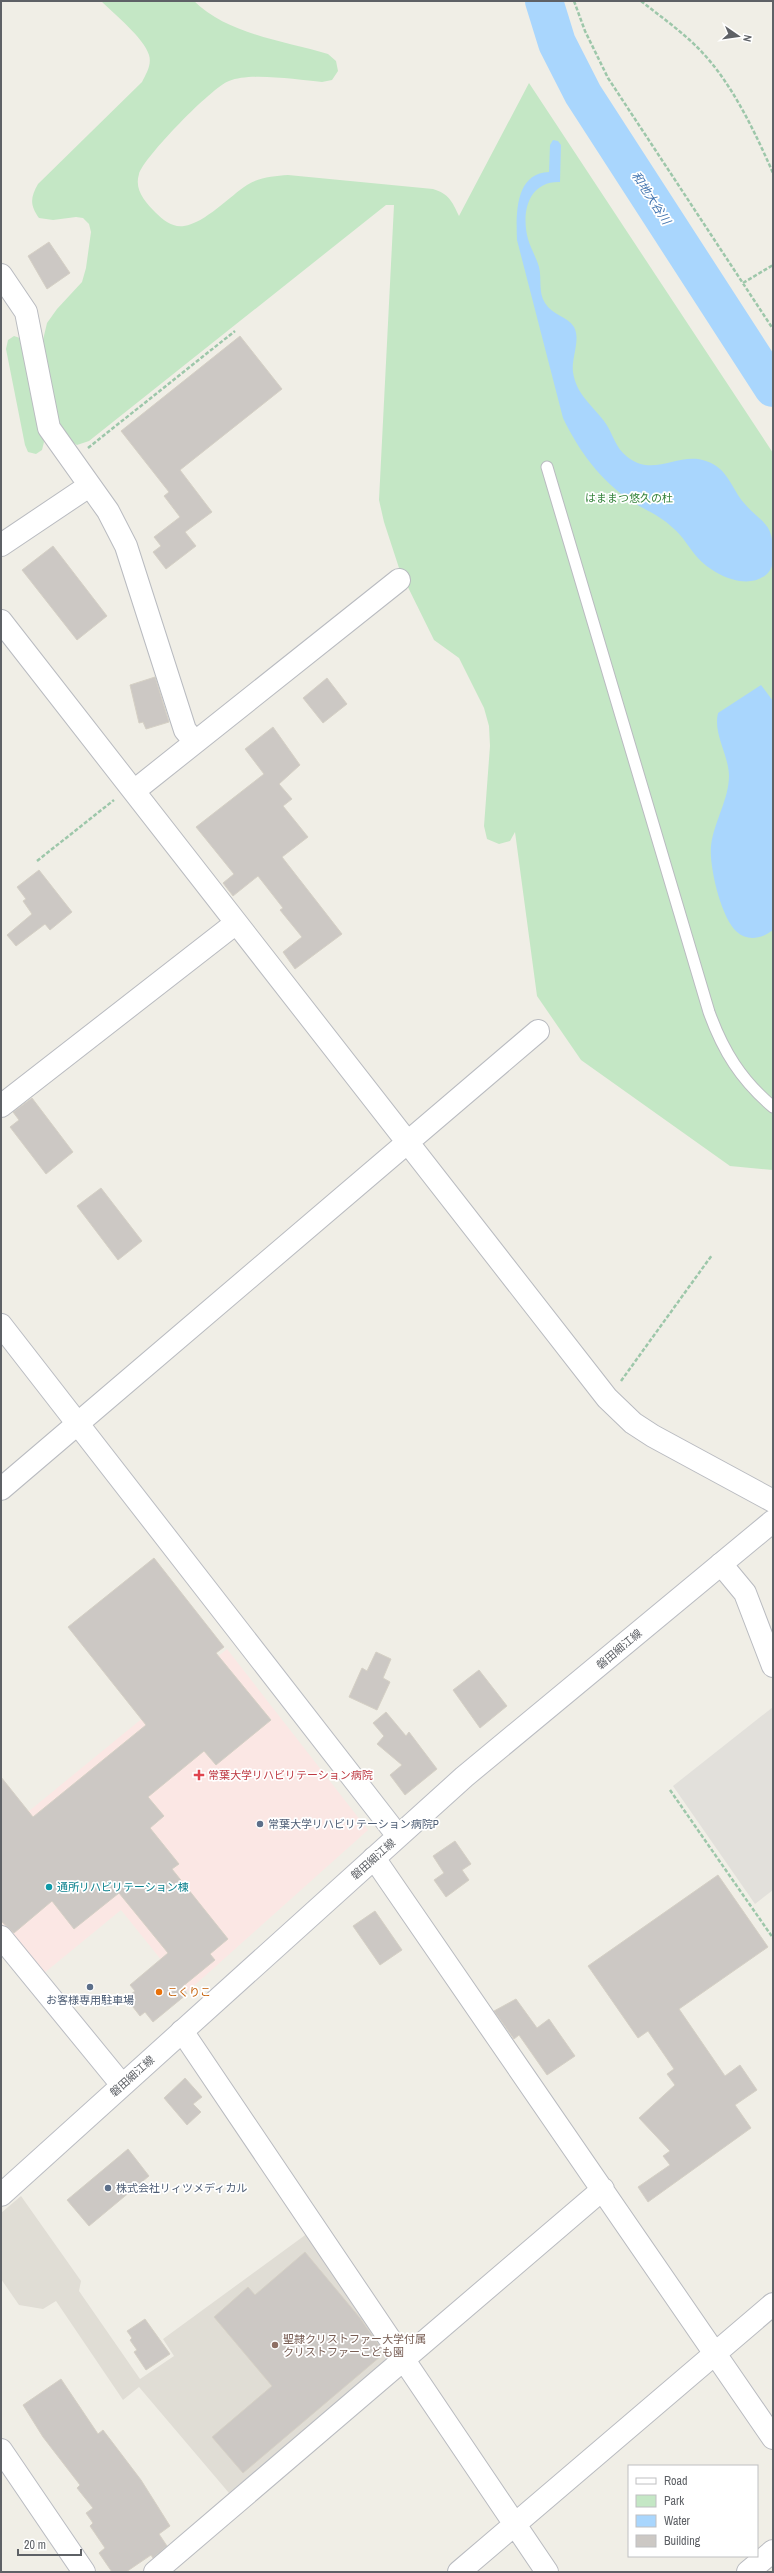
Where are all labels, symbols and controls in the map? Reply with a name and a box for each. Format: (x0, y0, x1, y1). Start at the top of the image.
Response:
north arrow (718, 16, 758, 56)
text: N (740, 34, 755, 43)
water label: 和地大谷川 (628, 168, 675, 229)
park label: はままつ悠久の杜 (585, 491, 673, 505)
street label: 磐田細江線 (593, 1626, 645, 1672)
place label: 常葉大学リハビリテーション病院 (208, 1768, 373, 1782)
marker: 常葉大学リハビリテーション病院 (193, 1769, 205, 1781)
place label: 常葉大学リハビリテーション病院P (268, 1817, 439, 1831)
marker: 常葉大学リハビリテーション病院P (255, 1819, 265, 1829)
street label: 磐田細江線 (348, 1835, 398, 1883)
place label: 通所リハビリテーション棟 (57, 1880, 189, 1894)
marker: 通所リハビリテーション棟 (44, 1882, 54, 1892)
marker: お客様専用駐車場 (85, 1982, 95, 1992)
place label: こくりこ (167, 1985, 211, 1999)
marker: こくりこ (154, 1987, 164, 1997)
place label: お客様専用駐車場 (46, 1993, 134, 2007)
street label: 磐田細江線 (107, 2052, 157, 2100)
place label: 株式会社リィツメディカル (116, 2181, 247, 2195)
marker: 株式会社リィツメディカル (103, 2183, 113, 2193)
place label: 聖隷クリストファー大学付属 クリストファーこども園 (283, 2332, 426, 2359)
marker: 聖隷クリストファー大学付属 クリストファーこども園 (270, 2340, 280, 2350)
legend (628, 2465, 758, 2557)
text: Road (664, 2473, 688, 2489)
text: Park (664, 2493, 684, 2509)
text: Water (664, 2513, 691, 2529)
scale bar (18, 2531, 81, 2557)
text: Building (664, 2533, 701, 2549)
text: 20 m (24, 2537, 46, 2553)

